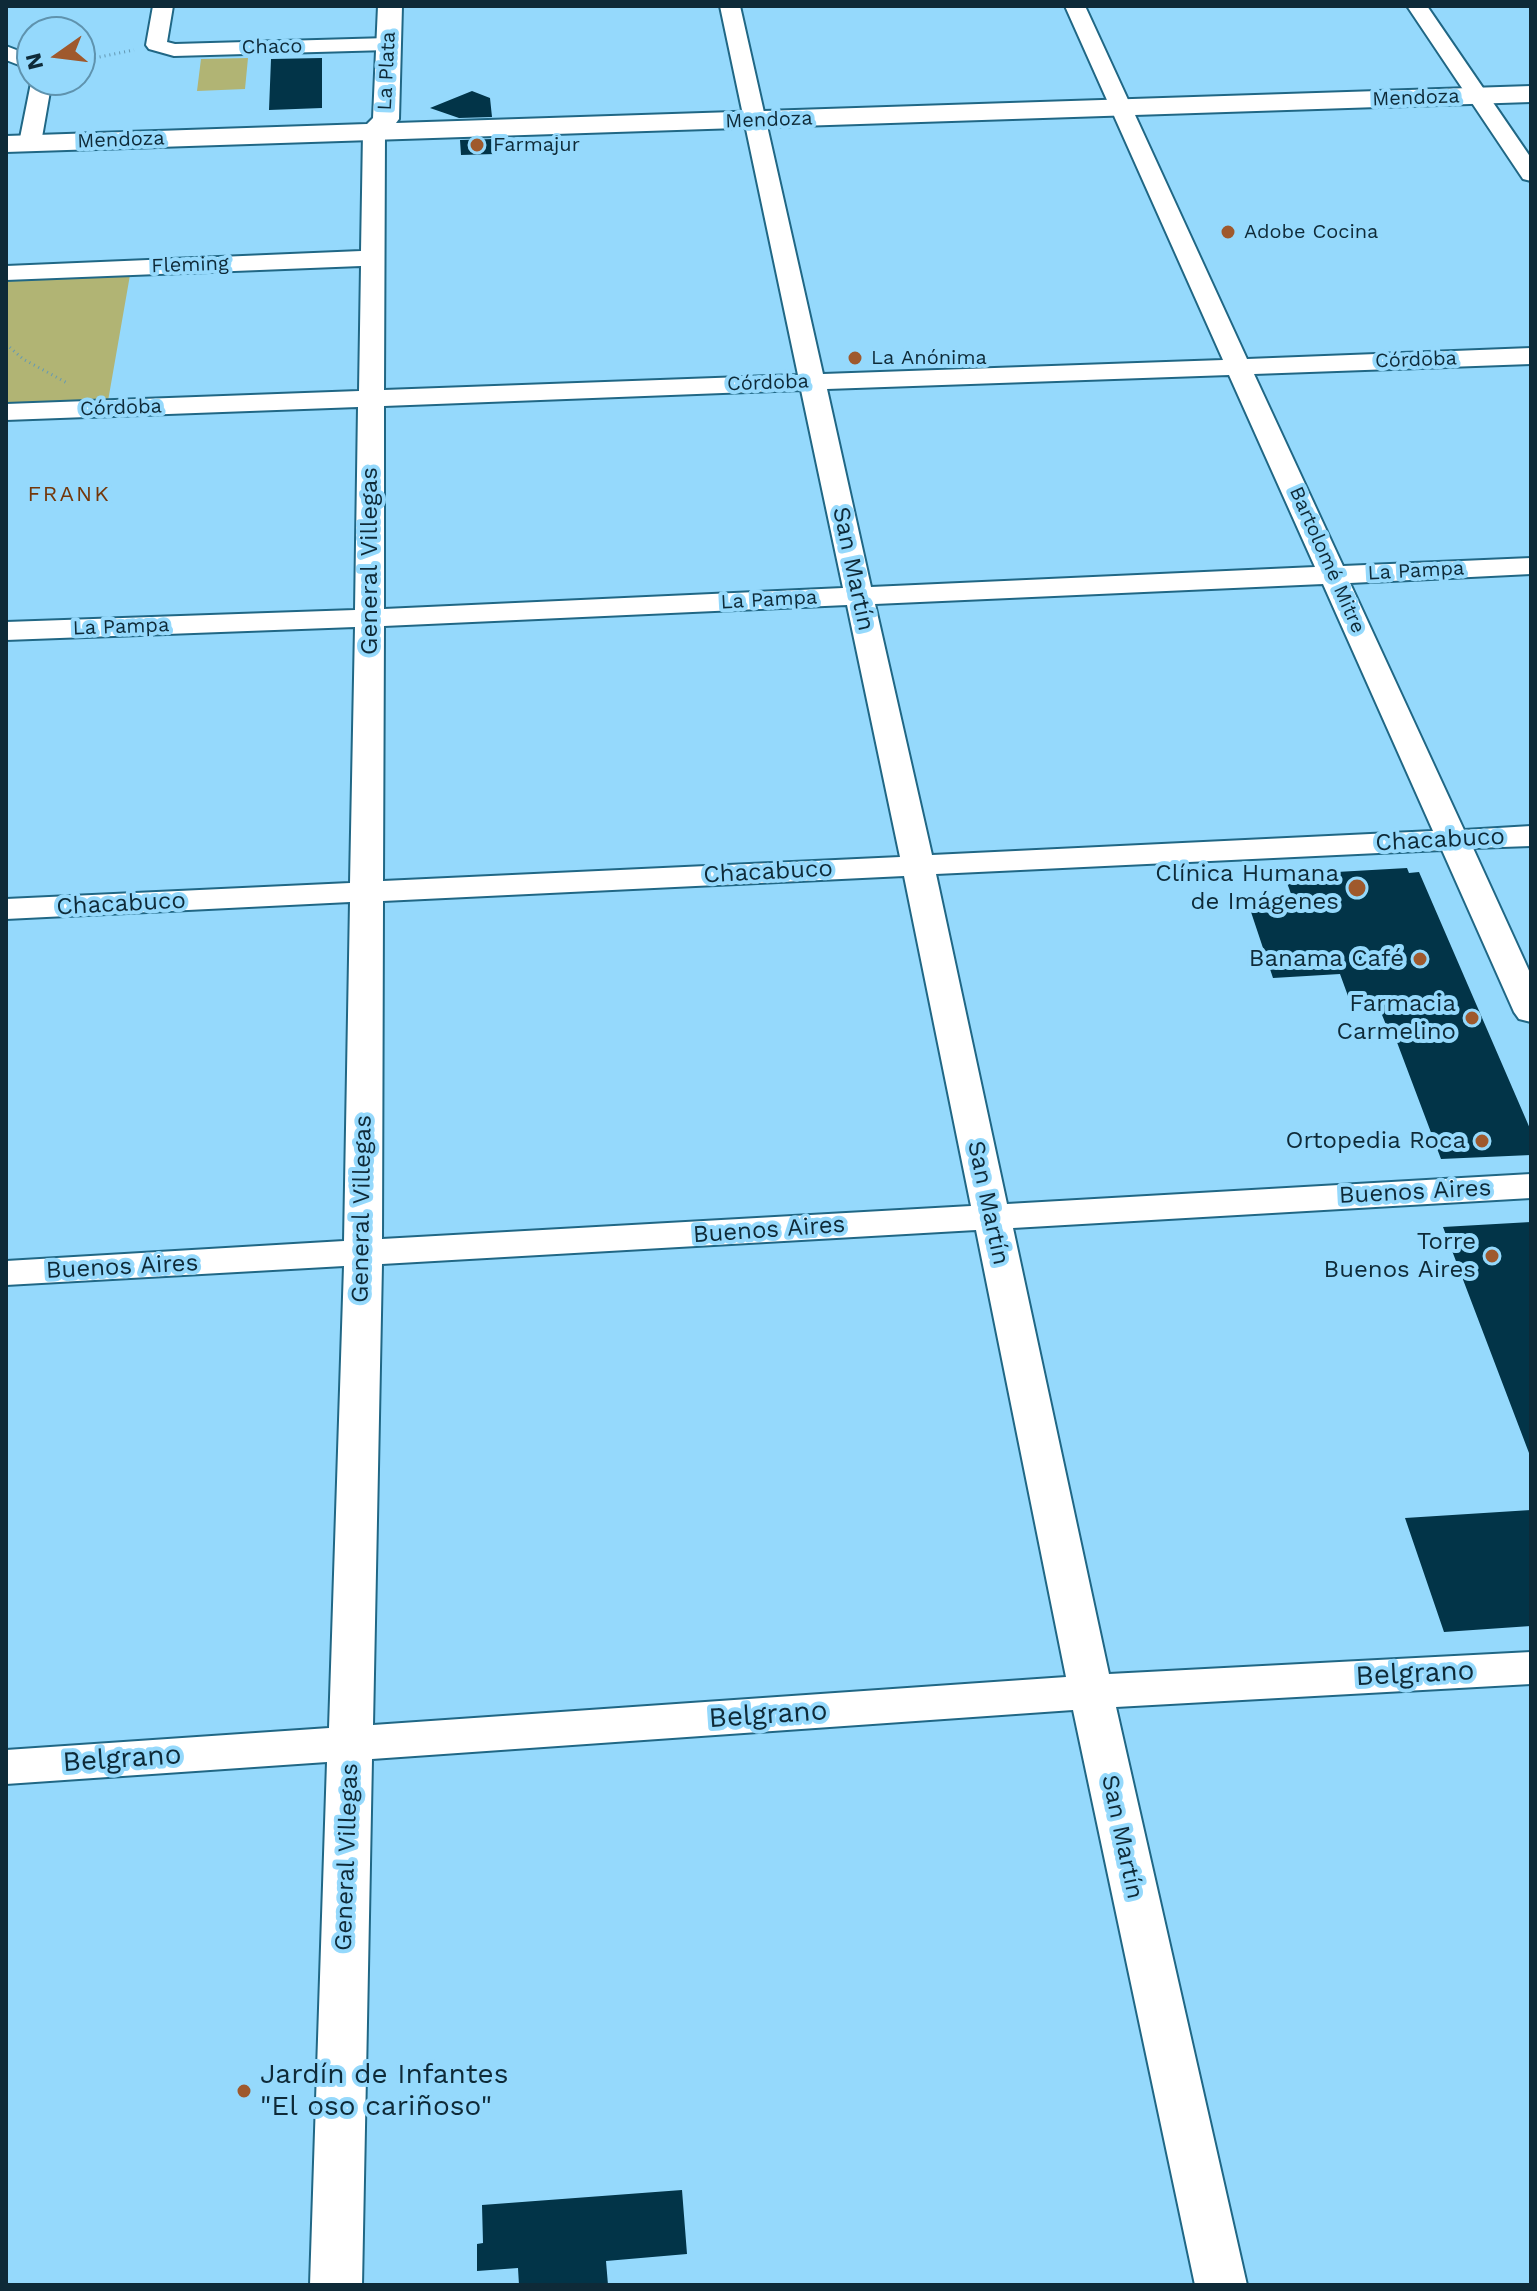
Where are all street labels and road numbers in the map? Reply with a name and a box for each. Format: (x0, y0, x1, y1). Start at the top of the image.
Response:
street label: La Plata (373, 31, 401, 111)
street label: Chaco (241, 34, 303, 60)
street label: Mendoza (1372, 84, 1460, 112)
street label: Mendoza (725, 106, 813, 134)
street label: Mendoza (77, 126, 165, 154)
street label: Fleming (151, 252, 229, 278)
street label: Córdoba (1375, 347, 1457, 373)
street label: Córdoba (727, 370, 809, 396)
street label: Córdoba (80, 395, 162, 421)
street label: General Villegas (356, 467, 384, 655)
street label: Bartolomé Mitre (1284, 483, 1370, 637)
street label: San Martín (826, 504, 880, 634)
street label: La Pampa (1367, 556, 1465, 586)
street label: La Pampa (720, 585, 818, 615)
street label: La Pampa (72, 613, 170, 641)
street label: Chacabuco (1375, 822, 1505, 858)
street label: Chacabuco (703, 854, 833, 890)
street label: Chacabuco (56, 886, 186, 922)
street label: General Villegas (346, 1115, 378, 1303)
street label: San Martín (961, 1138, 1015, 1268)
street label: Buenos Aires (1338, 1174, 1492, 1210)
street label: Buenos Aires (692, 1210, 846, 1250)
street label: Buenos Aires (45, 1249, 199, 1285)
street label: Belgrano (1355, 1654, 1475, 1694)
street label: Belgrano (708, 1694, 828, 1736)
street label: Belgrano (62, 1738, 182, 1780)
street label: General Villegas (329, 1763, 365, 1951)
street label: San Martín (1095, 1772, 1149, 1902)

